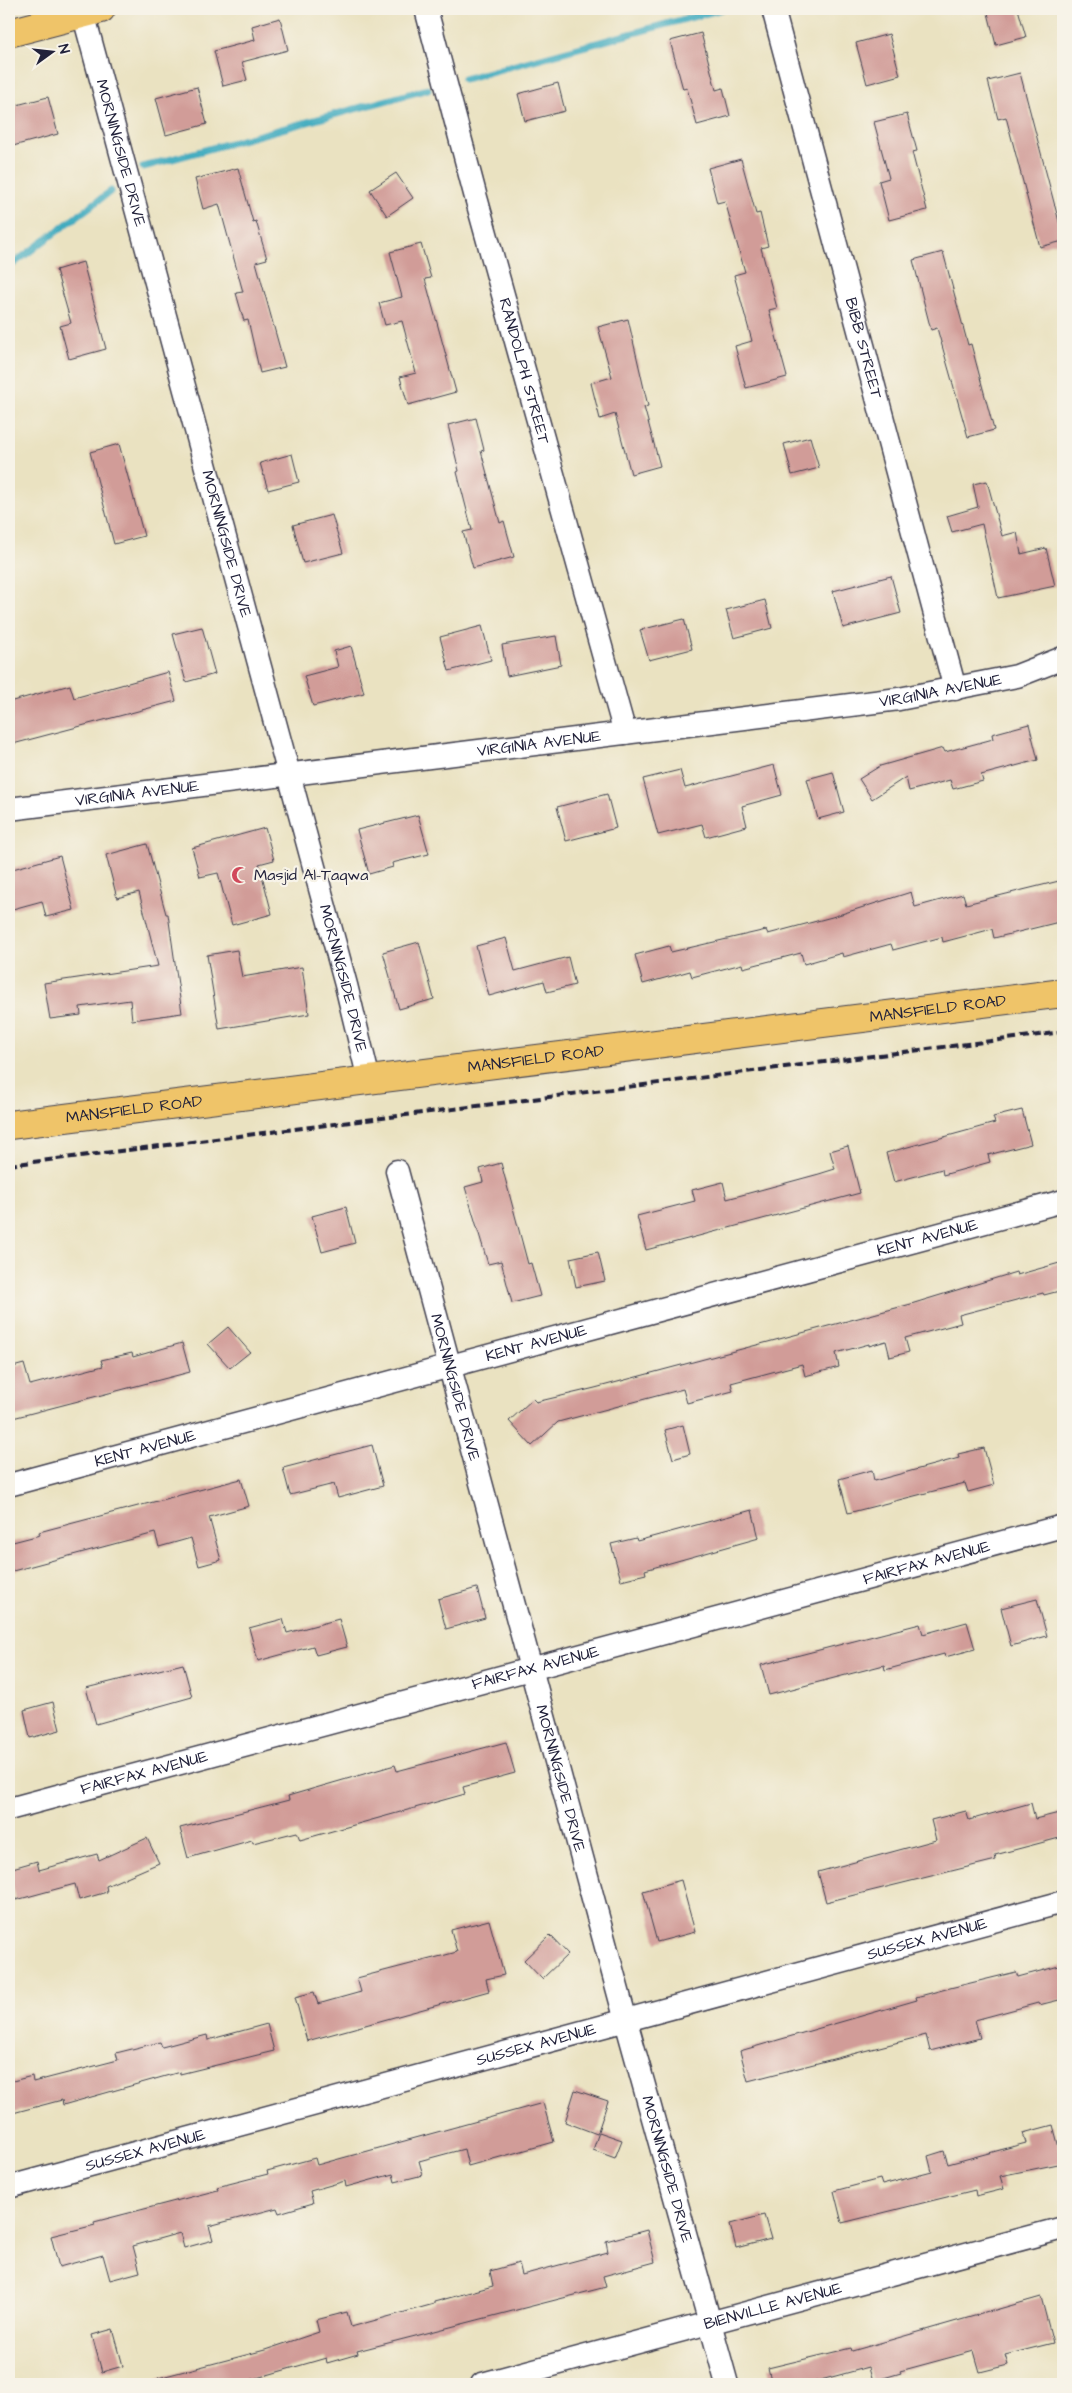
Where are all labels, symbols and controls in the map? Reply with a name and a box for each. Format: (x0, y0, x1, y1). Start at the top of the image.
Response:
north arrow (28, 28, 78, 78)
text: N (53, 42, 74, 56)
street label: MORNINGSIDE DRIVE (90, 77, 151, 229)
street label: RANDOLPH STREET (493, 295, 555, 446)
street label: BIBB STREET (840, 295, 888, 401)
street label: MORNINGSIDE DRIVE (196, 468, 257, 620)
street label: VIRGINIA AVENUE (878, 668, 1004, 712)
street label: VIRGINIA AVENUE (476, 725, 603, 762)
street label: VIRGINIA AVENUE (74, 775, 201, 812)
place label: Masjid Al-Taqwa (254, 864, 368, 886)
mosque icon: Masjid Al-Taqwa (230, 865, 250, 885)
street label: MORNINGSIDE DRIVE (314, 902, 373, 1055)
street label: MANSFIELD ROAD (868, 989, 1007, 1028)
street label: MANSFIELD ROAD (466, 1040, 605, 1078)
street label: MANSFIELD ROAD (65, 1090, 204, 1129)
street label: KENT AVENUE (874, 1213, 981, 1262)
street label: MORNINGSIDE DRIVE (425, 1311, 486, 1464)
street label: KENT AVENUE (483, 1319, 590, 1367)
street label: KENT AVENUE (92, 1424, 199, 1472)
street label: FAIRFAX AVENUE (861, 1535, 993, 1590)
street label: FAIRFAX AVENUE (469, 1640, 602, 1695)
street label: MORNINGSIDE DRIVE (530, 1702, 591, 1855)
street label: FAIRFAX AVENUE (78, 1745, 211, 1800)
street label: SUSSEX AVENUE (865, 1912, 990, 1966)
street label: SUSSEX AVENUE (474, 2018, 599, 2071)
street label: MORNINGSIDE DRIVE (636, 2093, 698, 2246)
street label: SUSSEX AVENUE (83, 2123, 208, 2177)
street label: BIENVILLE AVENUE (701, 2277, 845, 2335)

